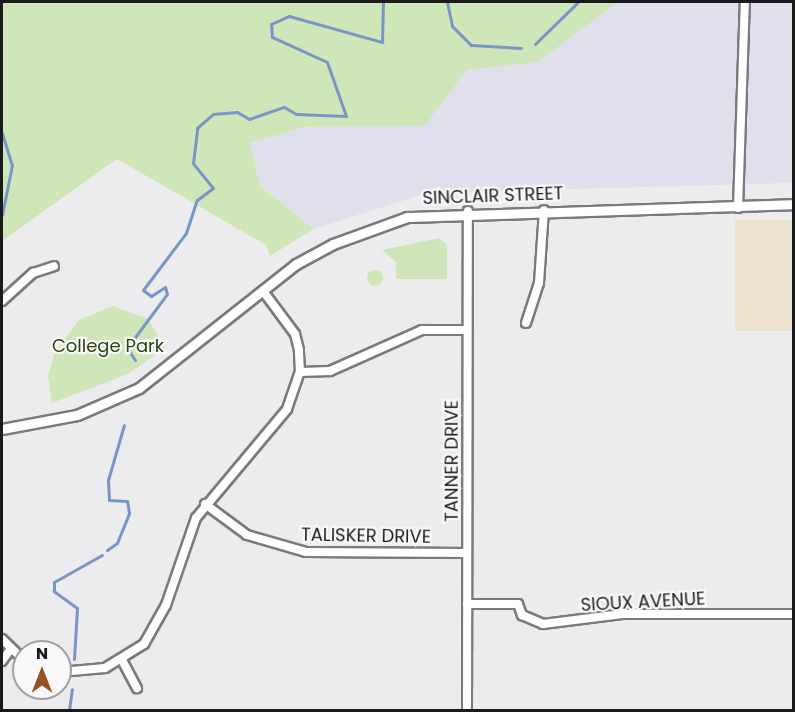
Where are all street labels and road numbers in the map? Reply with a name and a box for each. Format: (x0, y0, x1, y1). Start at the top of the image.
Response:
street label: SINCLAIR STREET (422, 183, 564, 209)
street label: TANNER DRIVE (441, 400, 463, 522)
street label: TALISKER DRIVE (301, 524, 431, 548)
street label: SIOUX AVENUE (580, 588, 706, 616)

